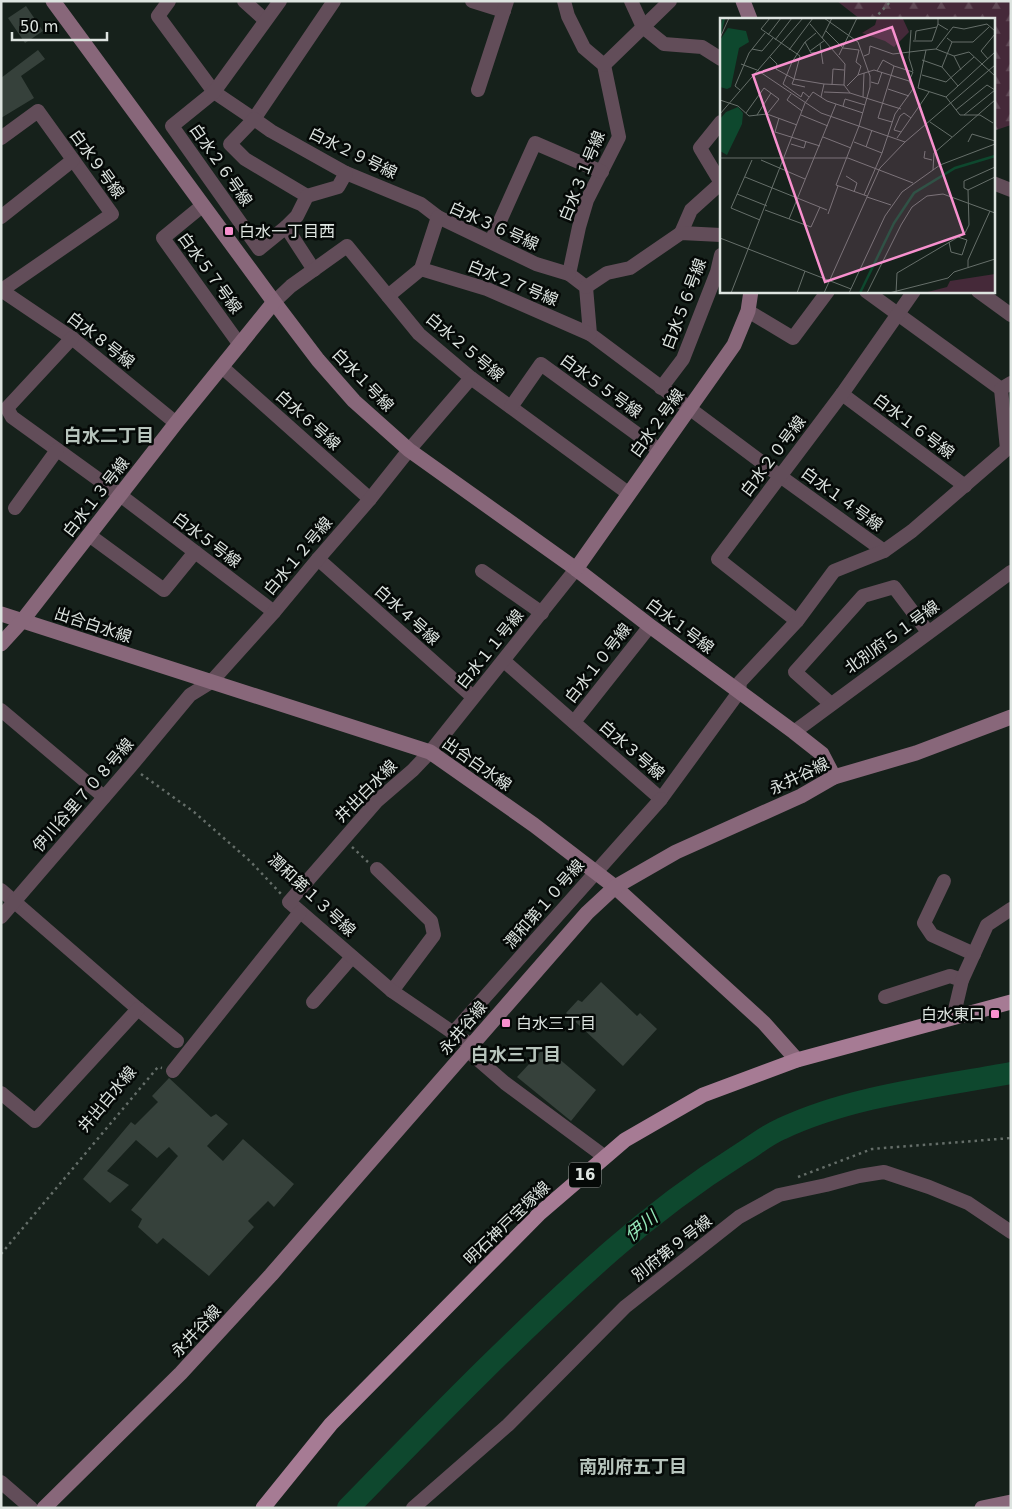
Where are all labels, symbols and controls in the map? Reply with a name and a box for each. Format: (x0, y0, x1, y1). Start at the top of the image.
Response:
scale bar (12, 10, 108, 42)
text: 50 m (20, 18, 58, 36)
inset map (720, 18, 994, 292)
street label: 白水２６号線 (186, 120, 256, 210)
street label: 白水２９号線 (306, 123, 400, 183)
street label: 白水９号線 (66, 126, 128, 202)
street label: 白水３１号線 (555, 128, 609, 224)
street label: 白水３６号線 (446, 198, 542, 254)
place label: 白水一丁目西 (239, 222, 335, 241)
marker: 白水一丁目西 (223, 225, 235, 237)
street label: 白水５７号線 (174, 229, 246, 317)
street label: 白水２７号線 (465, 256, 561, 310)
street label: 白水５６号線 (658, 256, 710, 352)
street label: 白水８号線 (64, 308, 138, 372)
street label: 白水２５号線 (422, 309, 508, 385)
street label: 白水１号線 (328, 345, 398, 415)
street label: 白水５５号線 (557, 350, 645, 422)
street label: 白水２号線 (626, 385, 688, 461)
street label: 白水６号線 (272, 386, 344, 454)
street label: 白水１６号線 (870, 390, 958, 462)
street label: 白水２０号線 (737, 412, 809, 500)
district label: 白水二丁目 (64, 425, 154, 446)
street label: 白水１３号線 (59, 453, 133, 541)
street label: 白水１４号線 (798, 463, 886, 535)
street label: 白水５号線 (169, 508, 245, 572)
street label: 白水１２号線 (260, 513, 336, 599)
street label: 白水４号線 (371, 581, 443, 649)
street label: 白水１号線 (642, 594, 718, 658)
street label: 北別府５１号線 (841, 596, 943, 678)
street label: 出合白水線 (52, 604, 134, 646)
street label: 白水１１号線 (452, 606, 528, 692)
street label: 白水１０号線 (561, 619, 635, 707)
street label: 白水３号線 (596, 717, 668, 783)
street label: 出合白水線 (439, 733, 515, 795)
street label: 伊川谷里７０８号線 (29, 734, 137, 856)
street label: 永井谷線 (766, 753, 832, 799)
street label: 井出白水線 (331, 756, 401, 826)
street label: 潤和第１３号線 (265, 850, 359, 940)
street label: 潤和第１０号線 (500, 855, 588, 953)
street label: 永井谷線 (435, 997, 491, 1059)
place label: 白水東口 (921, 1005, 985, 1024)
marker: 白水東口 (989, 1008, 1001, 1020)
place label: 白水三丁目 (516, 1014, 596, 1033)
marker: 白水三丁目 (500, 1017, 512, 1029)
district label: 白水三丁目 (471, 1044, 561, 1065)
street label: 井出白水線 (74, 1062, 140, 1136)
road number: 16 (569, 1162, 601, 1188)
street label: 明石神戸宝塚線 (460, 1177, 554, 1269)
water label: 伊川 (620, 1205, 663, 1245)
street label: 別府第９号線 (628, 1211, 716, 1285)
street label: 永井谷線 (167, 1301, 225, 1361)
district label: 南別府五丁目 (579, 1456, 687, 1477)

